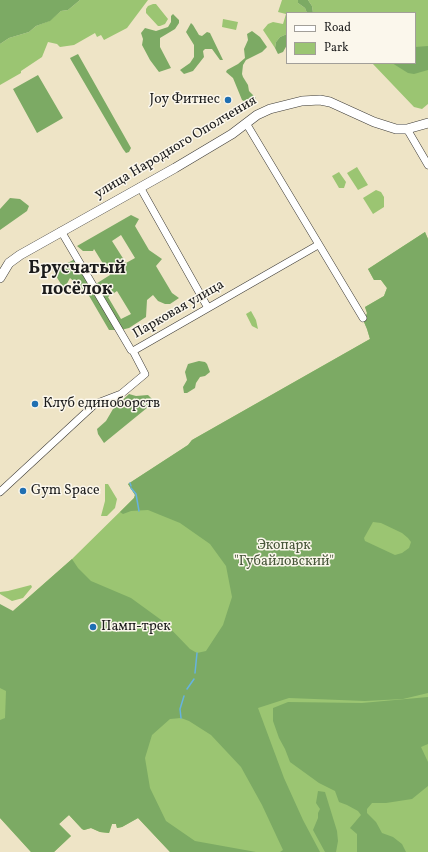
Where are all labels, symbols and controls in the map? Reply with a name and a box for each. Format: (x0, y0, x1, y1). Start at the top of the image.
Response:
legend (286, 12, 416, 64)
text: Road (324, 20, 351, 36)
text: Park (324, 40, 349, 56)
place label: Joy Фитнес (150, 92, 220, 108)
street label: улица Народного Ополчения (92, 93, 260, 203)
marker: Joy Фитнес (223, 95, 233, 105)
district label: Брусчатый посёлок (28, 259, 126, 302)
street label: Парковая улица (130, 277, 228, 343)
place label: Клуб единоборств (43, 396, 160, 412)
marker: Клуб единоборств (30, 399, 40, 409)
place label: Gym Space (31, 483, 100, 499)
marker: Gym Space (18, 486, 28, 496)
park label: Экопарк "Губайловский" (234, 538, 334, 570)
place label: Памп-трек (101, 619, 171, 635)
marker: Памп-трек (88, 622, 98, 632)

